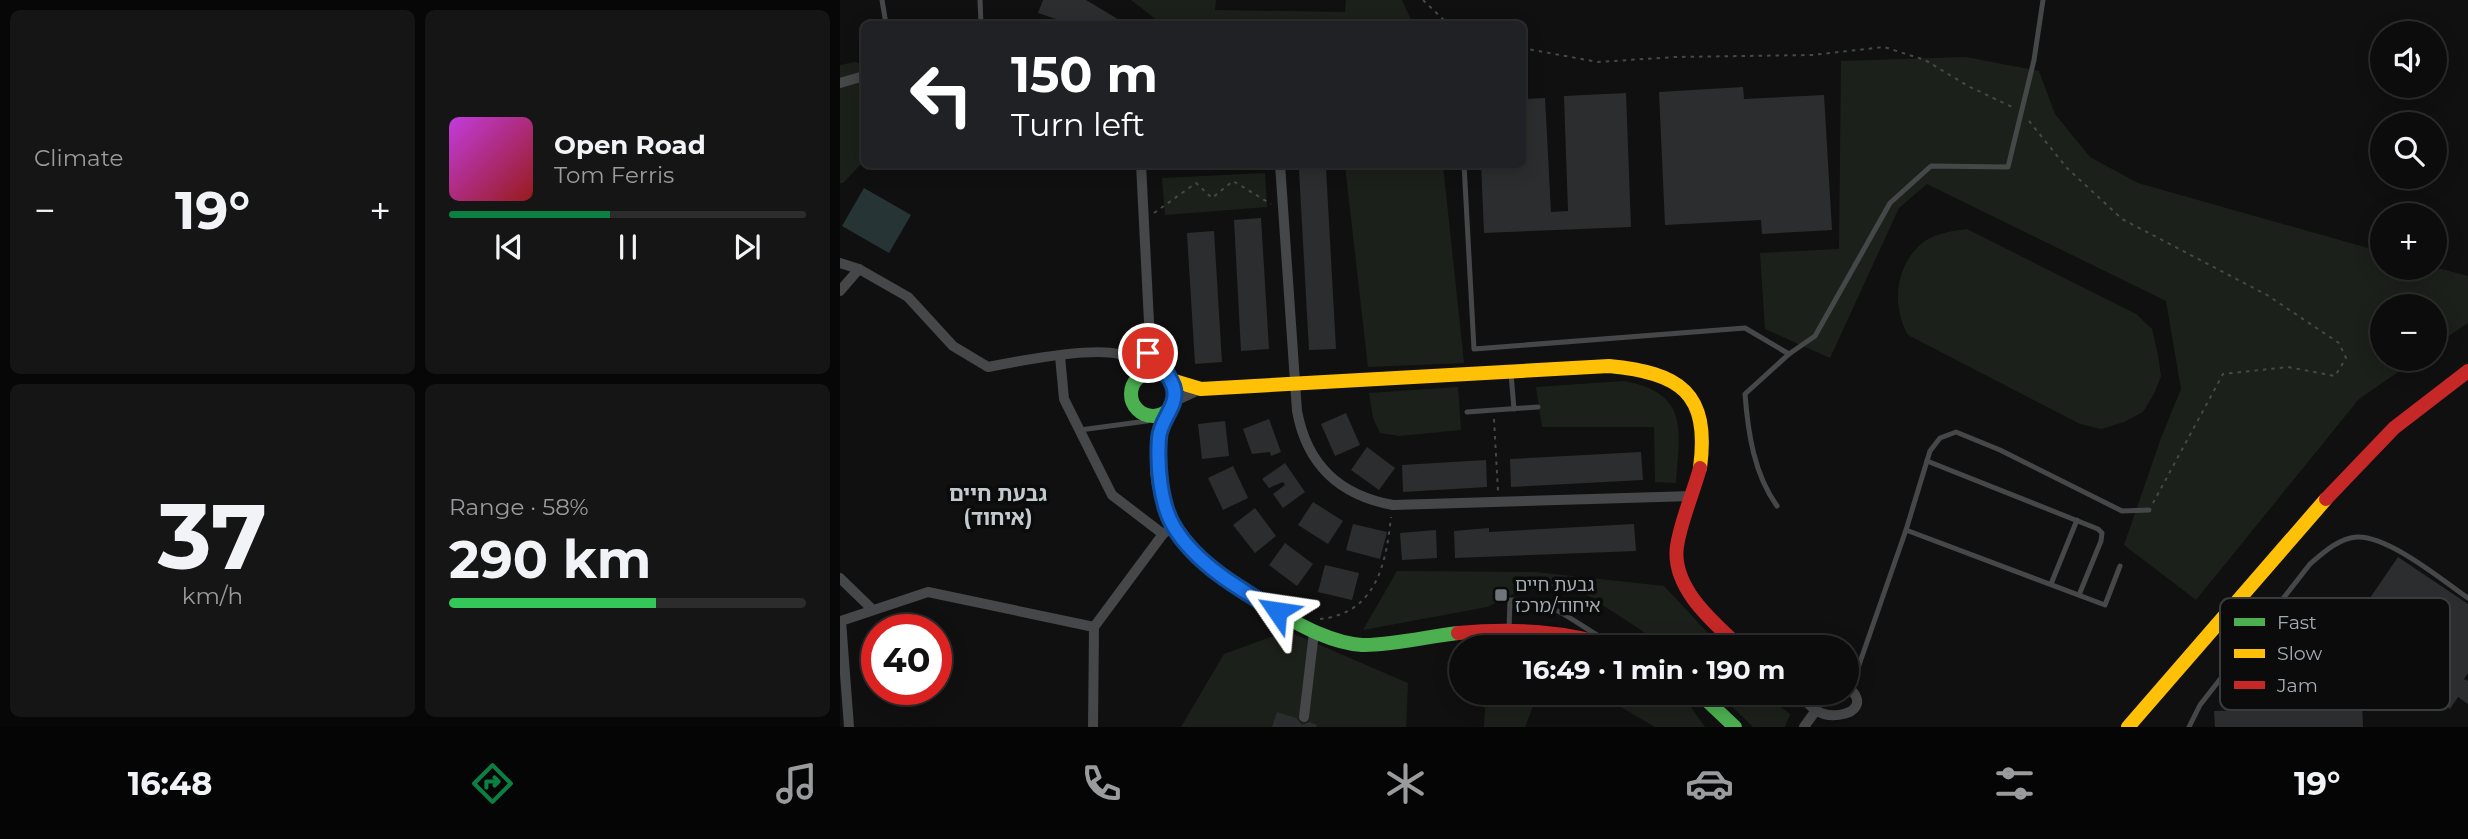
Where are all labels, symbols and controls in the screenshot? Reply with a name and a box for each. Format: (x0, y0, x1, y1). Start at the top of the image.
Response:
map controls (2370, 21, 2447, 371)
button: sound (2370, 21, 2447, 98)
text: 150 m (1011, 45, 1158, 104)
icon: left (896, 49, 987, 140)
text: Turn left (1011, 105, 1145, 144)
button: search (2370, 112, 2447, 189)
text: Open Road (554, 129, 706, 161)
text: Climate (34, 144, 123, 172)
text: Tom Ferris (554, 161, 674, 189)
text: 19° (175, 179, 250, 242)
text: − (34, 187, 56, 234)
text: + (369, 187, 391, 234)
button: + (2370, 203, 2447, 280)
icon: previous (490, 228, 528, 266)
icon: pause (609, 228, 647, 266)
icon: next (728, 228, 766, 266)
button: − (2370, 294, 2447, 371)
pin (1118, 323, 1178, 383)
icon: arrive (1129, 334, 1167, 372)
text: 37 (158, 481, 267, 592)
district label: גבעת חיים (איחוד) (949, 481, 1047, 530)
text: Range · 58% (449, 493, 589, 521)
text: 290 km (449, 528, 651, 591)
position arrow (1240, 574, 1314, 648)
place label: גבעת חיים איחוד/מרכז (1515, 574, 1600, 617)
text: km/h (182, 582, 243, 610)
marker: גבעת חיים איחוד/מרכז (1493, 587, 1509, 603)
legend (2220, 598, 2450, 710)
text: Fast (2277, 611, 2317, 634)
speed limit sign: 40 (861, 614, 952, 705)
text: Slow (2277, 642, 2322, 665)
text: 16:49 · 1 min · 190 m (1523, 654, 1785, 686)
text: Jam (2276, 674, 2318, 697)
icon: directions (468, 759, 517, 808)
icon: music (772, 759, 821, 808)
icon: phone (1077, 759, 1126, 808)
icon: climate (1381, 759, 1430, 808)
icon: car (1685, 759, 1734, 808)
icon: filters (1990, 759, 2039, 808)
text: 16:48 (128, 764, 212, 803)
text: 19° (2294, 764, 2340, 803)

